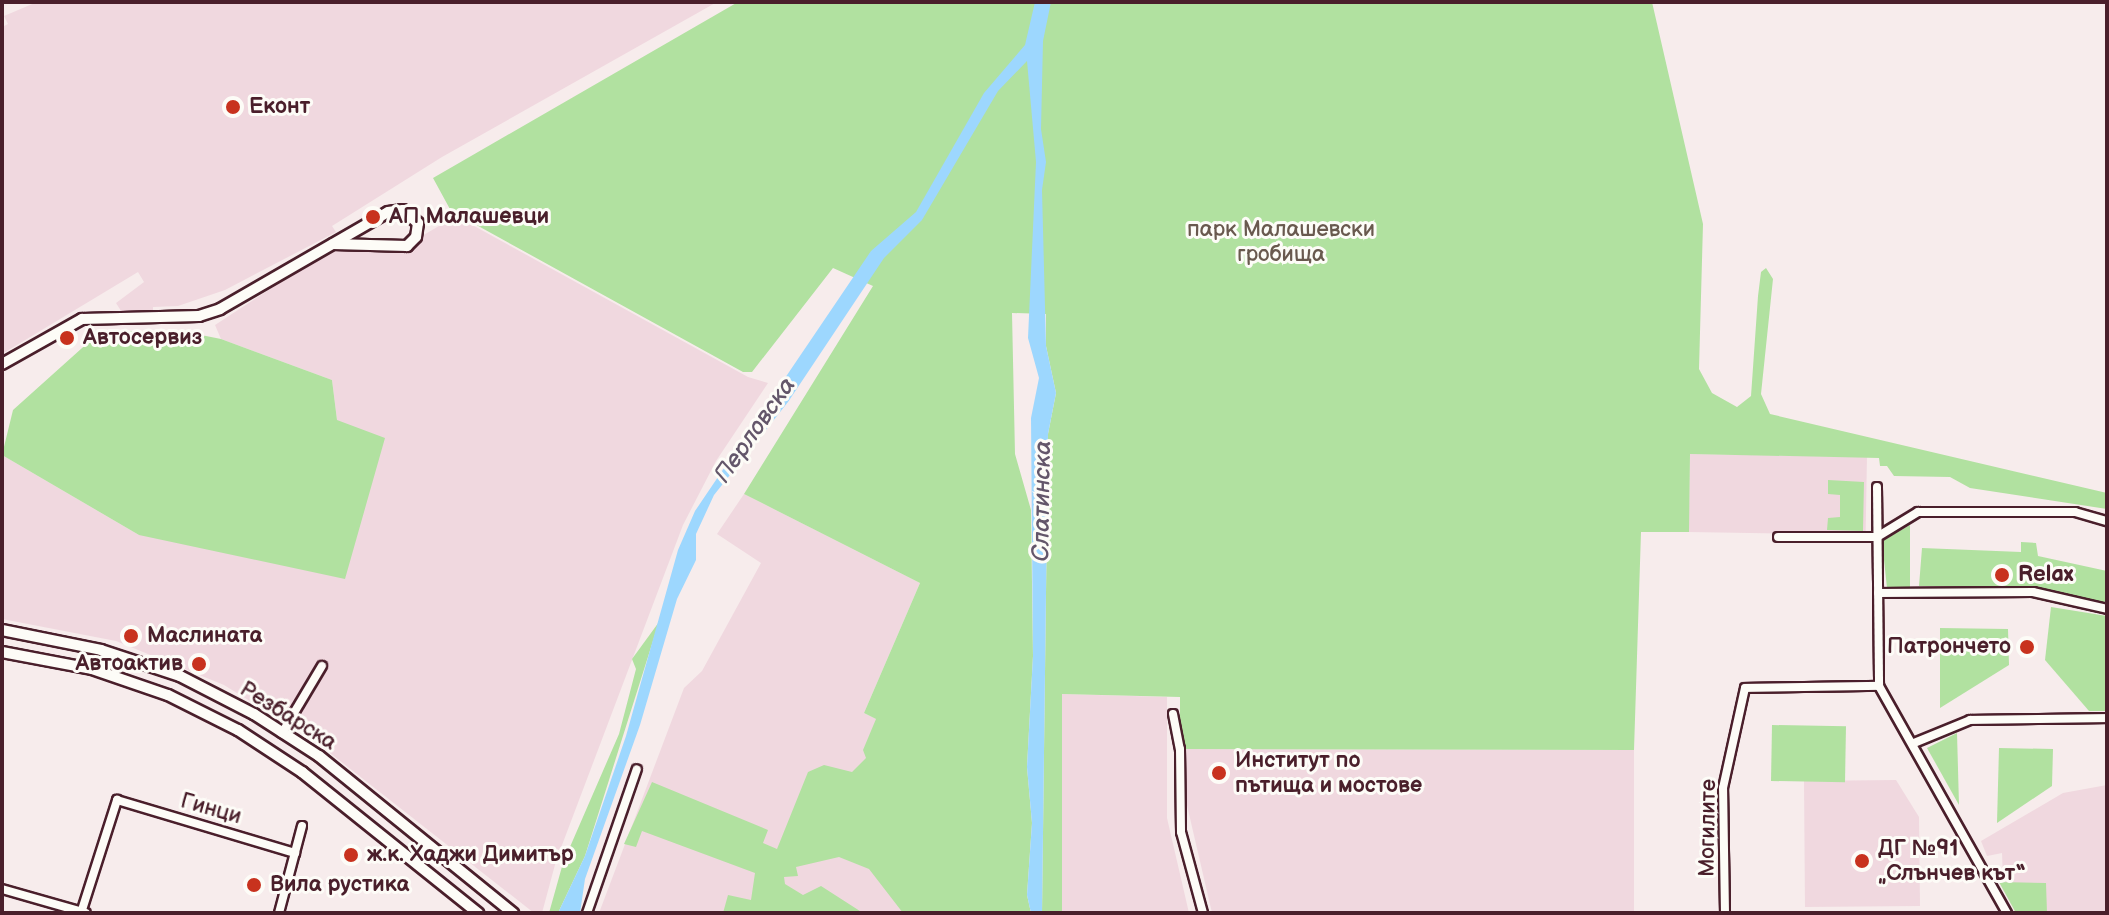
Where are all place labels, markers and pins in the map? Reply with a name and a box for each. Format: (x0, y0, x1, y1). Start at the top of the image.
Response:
place label: Еконт (249, 94, 310, 120)
marker: Еконт (224, 98, 242, 116)
place label: АП Малашевци (389, 204, 549, 230)
marker: АП Малашевци (364, 208, 382, 226)
place label: Автосервиз (83, 325, 202, 351)
marker: Автосервиз (58, 329, 76, 347)
place label: Relax (2018, 562, 2074, 588)
marker: Relax (1993, 566, 2011, 584)
place label: Маслината (147, 623, 262, 649)
marker: Маслината (122, 627, 140, 645)
place label: Патрончето (1887, 634, 2011, 660)
marker: Патрончето (2018, 638, 2036, 656)
place label: Автоактив (76, 651, 183, 677)
marker: Автоактив (190, 655, 208, 673)
place label: Институт по пътища и мостове (1235, 747, 1422, 798)
marker: Институт по пътища и мостове (1210, 764, 1228, 782)
place label: ДГ №91 „Слънчев кът“ (1878, 835, 2026, 886)
place label: ж.к. Хаджи Димитър (367, 842, 574, 868)
marker: ж.к. Хаджи Димитър (342, 846, 360, 864)
marker: ДГ №91 „Слънчев кът“ (1853, 852, 1871, 870)
place label: Вила рустика (270, 872, 409, 898)
marker: Вила рустика (245, 876, 263, 894)

